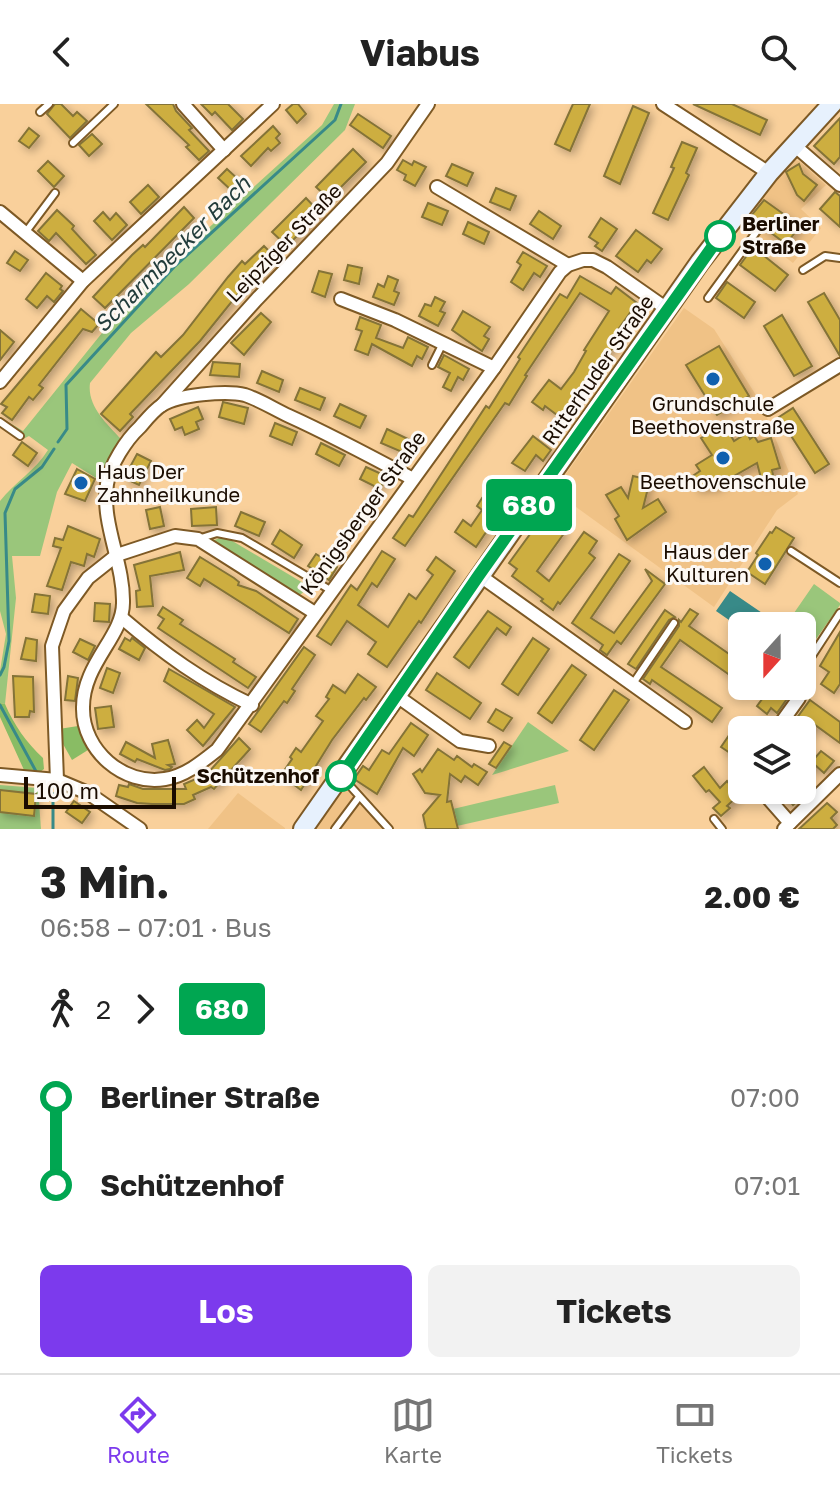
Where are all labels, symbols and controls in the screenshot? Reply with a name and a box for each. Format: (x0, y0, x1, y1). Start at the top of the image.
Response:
icon: back (40, 30, 84, 74)
icon: search (756, 30, 800, 74)
text: Viabus (360, 31, 480, 74)
water label: Scharmbecker Bach (88, 169, 256, 337)
street label: Leipziger Straße (221, 178, 346, 306)
place label: Berliner Straße (742, 211, 820, 258)
marker: Berliner Straße (705, 221, 735, 251)
street label: Ritterhuder Straße (536, 290, 658, 449)
marker: Grundschule Beethovenstraße (704, 370, 722, 388)
place label: Grundschule Beethovenstraße (631, 391, 795, 438)
street label: Königsberger Straße (295, 426, 430, 599)
marker: Beethovenschule (714, 449, 732, 467)
place label: Haus Der Zahnheilkunde (97, 459, 240, 506)
place label: Beethovenschule (640, 469, 806, 493)
marker: Haus Der Zahnheilkunde (72, 474, 90, 492)
line badge: 680 (483, 479, 575, 531)
text: 680 (502, 488, 556, 521)
place label: Haus der Kulturen (663, 539, 749, 586)
marker: Haus der Kulturen (756, 555, 774, 573)
north arrow (728, 612, 816, 700)
map controls (728, 612, 816, 804)
button: layers (728, 716, 816, 804)
marker: Schützenhof (326, 761, 356, 791)
place label: Schützenhof (196, 763, 320, 787)
scale bar (24, 773, 176, 809)
text: 100 m (36, 777, 99, 804)
text: 3 Min. (40, 855, 170, 908)
text: 2.00 € (704, 879, 800, 915)
text: 06:58 – 07:01 · Bus (40, 912, 272, 943)
icon: walk (40, 987, 84, 1031)
icon: forward (123, 987, 167, 1031)
text: 680 (195, 992, 249, 1025)
text: 2 (96, 994, 111, 1025)
text: Berliner Straße (100, 1079, 320, 1115)
text: 07:00 (730, 1082, 800, 1113)
text: Schützenhof (100, 1167, 284, 1203)
text: 07:01 (734, 1170, 800, 1201)
button: Los (40, 1265, 412, 1357)
button: Tickets (428, 1265, 800, 1357)
tab: Route (107, 1393, 170, 1468)
tab: Karte (384, 1393, 442, 1468)
tab: Tickets (656, 1393, 733, 1468)

